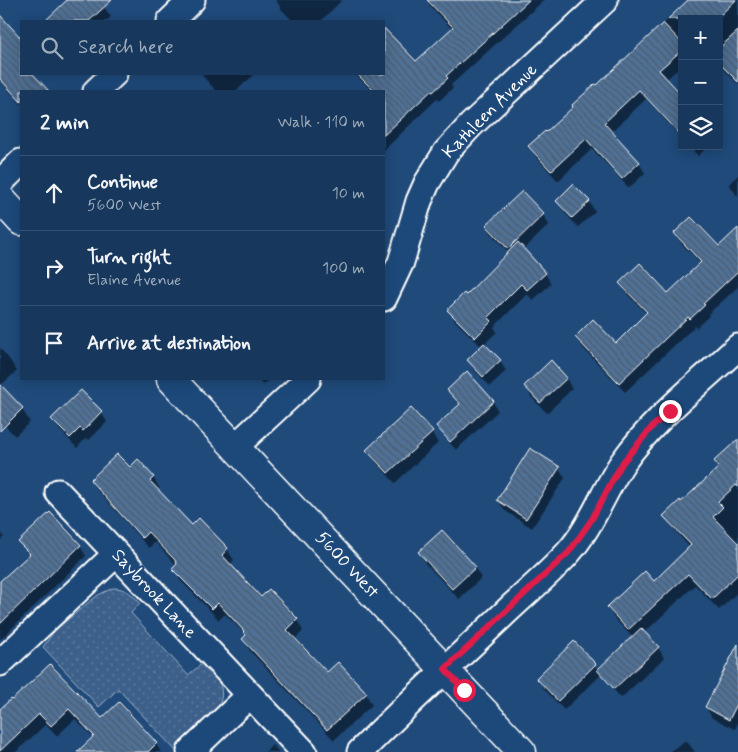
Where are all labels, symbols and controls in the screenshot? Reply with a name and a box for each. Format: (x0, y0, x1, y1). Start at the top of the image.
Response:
map controls (678, 15, 723, 150)
button: + (678, 15, 723, 60)
search box (20, 20, 385, 75)
icon: search (38, 34, 66, 62)
text: Search here (78, 35, 174, 60)
street label: Kathleen Avenue (437, 58, 543, 164)
button: − (678, 60, 723, 105)
button: layers (678, 105, 723, 150)
text: 2 min (40, 109, 89, 137)
text: Walk · 110 m (277, 112, 365, 133)
text: Continue (87, 170, 158, 195)
icon: ahead (40, 179, 68, 207)
text: 10 m (332, 183, 365, 204)
text: 5600 West (87, 195, 161, 216)
text: Turn right (87, 245, 171, 270)
icon: right (40, 254, 68, 282)
text: 100 m (322, 258, 365, 279)
text: Elaine Avenue (87, 270, 181, 291)
icon: arrive (40, 329, 68, 357)
text: Arrive at destination (87, 331, 251, 356)
route end (659, 400, 682, 423)
street label: 5600 West (310, 526, 385, 604)
street label: Saybrook Lane (106, 544, 202, 644)
route start (453, 679, 476, 702)

